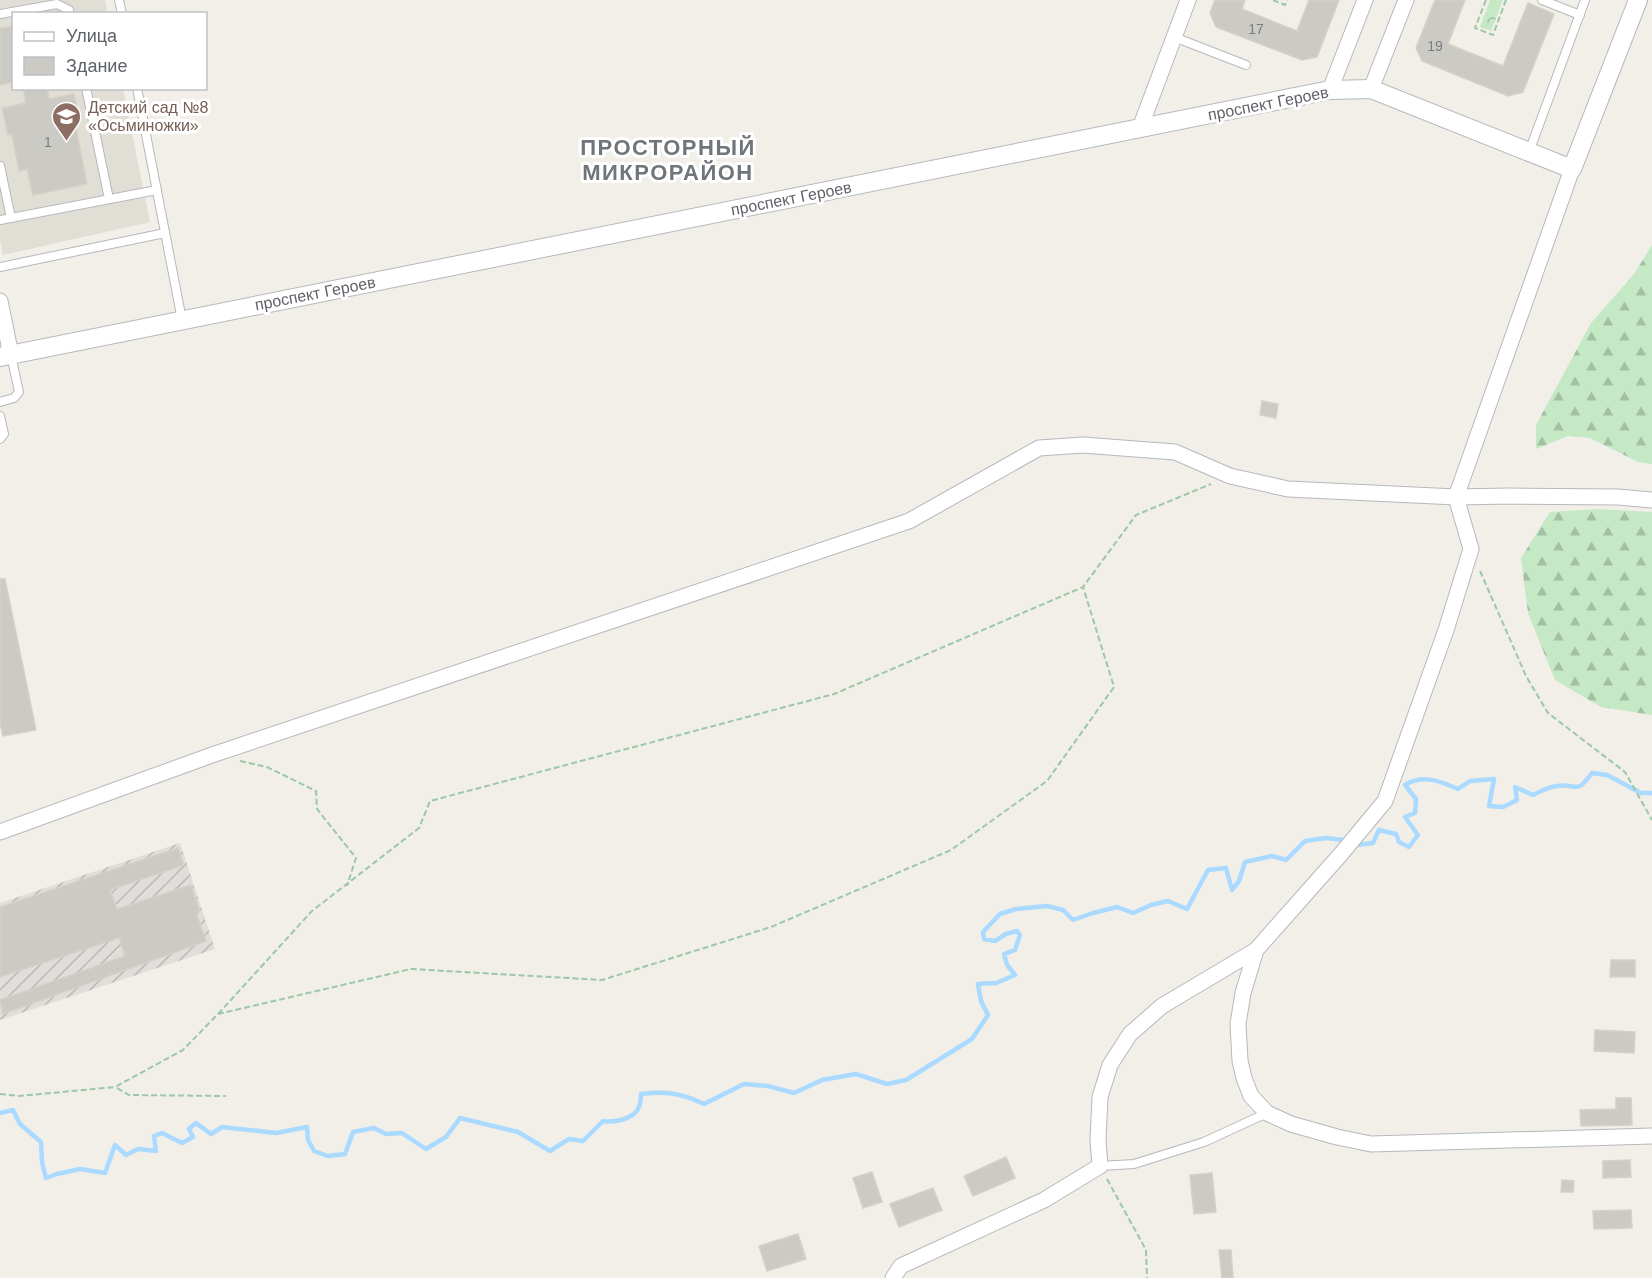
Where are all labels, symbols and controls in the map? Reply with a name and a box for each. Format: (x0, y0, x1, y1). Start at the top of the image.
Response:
legend (12, 12, 207, 90)
house number: 17 (1248, 21, 1264, 37)
text: Улица (66, 26, 118, 46)
house number: 19 (1427, 38, 1443, 54)
text: Здание (66, 56, 127, 76)
street label: проспект Героев (1206, 83, 1330, 124)
place label: Детский сад №8 «Осьминожки» (88, 99, 209, 134)
school or university icon: Детский сад №8 «Осьминожки» (51, 100, 83, 142)
house number: 1 (44, 134, 52, 150)
district label: ПРОСТОРНЫЙ МИКРОРАЙОН (580, 135, 756, 185)
street label: проспект Героев (729, 178, 853, 219)
street label: проспект Героев (253, 273, 377, 314)

